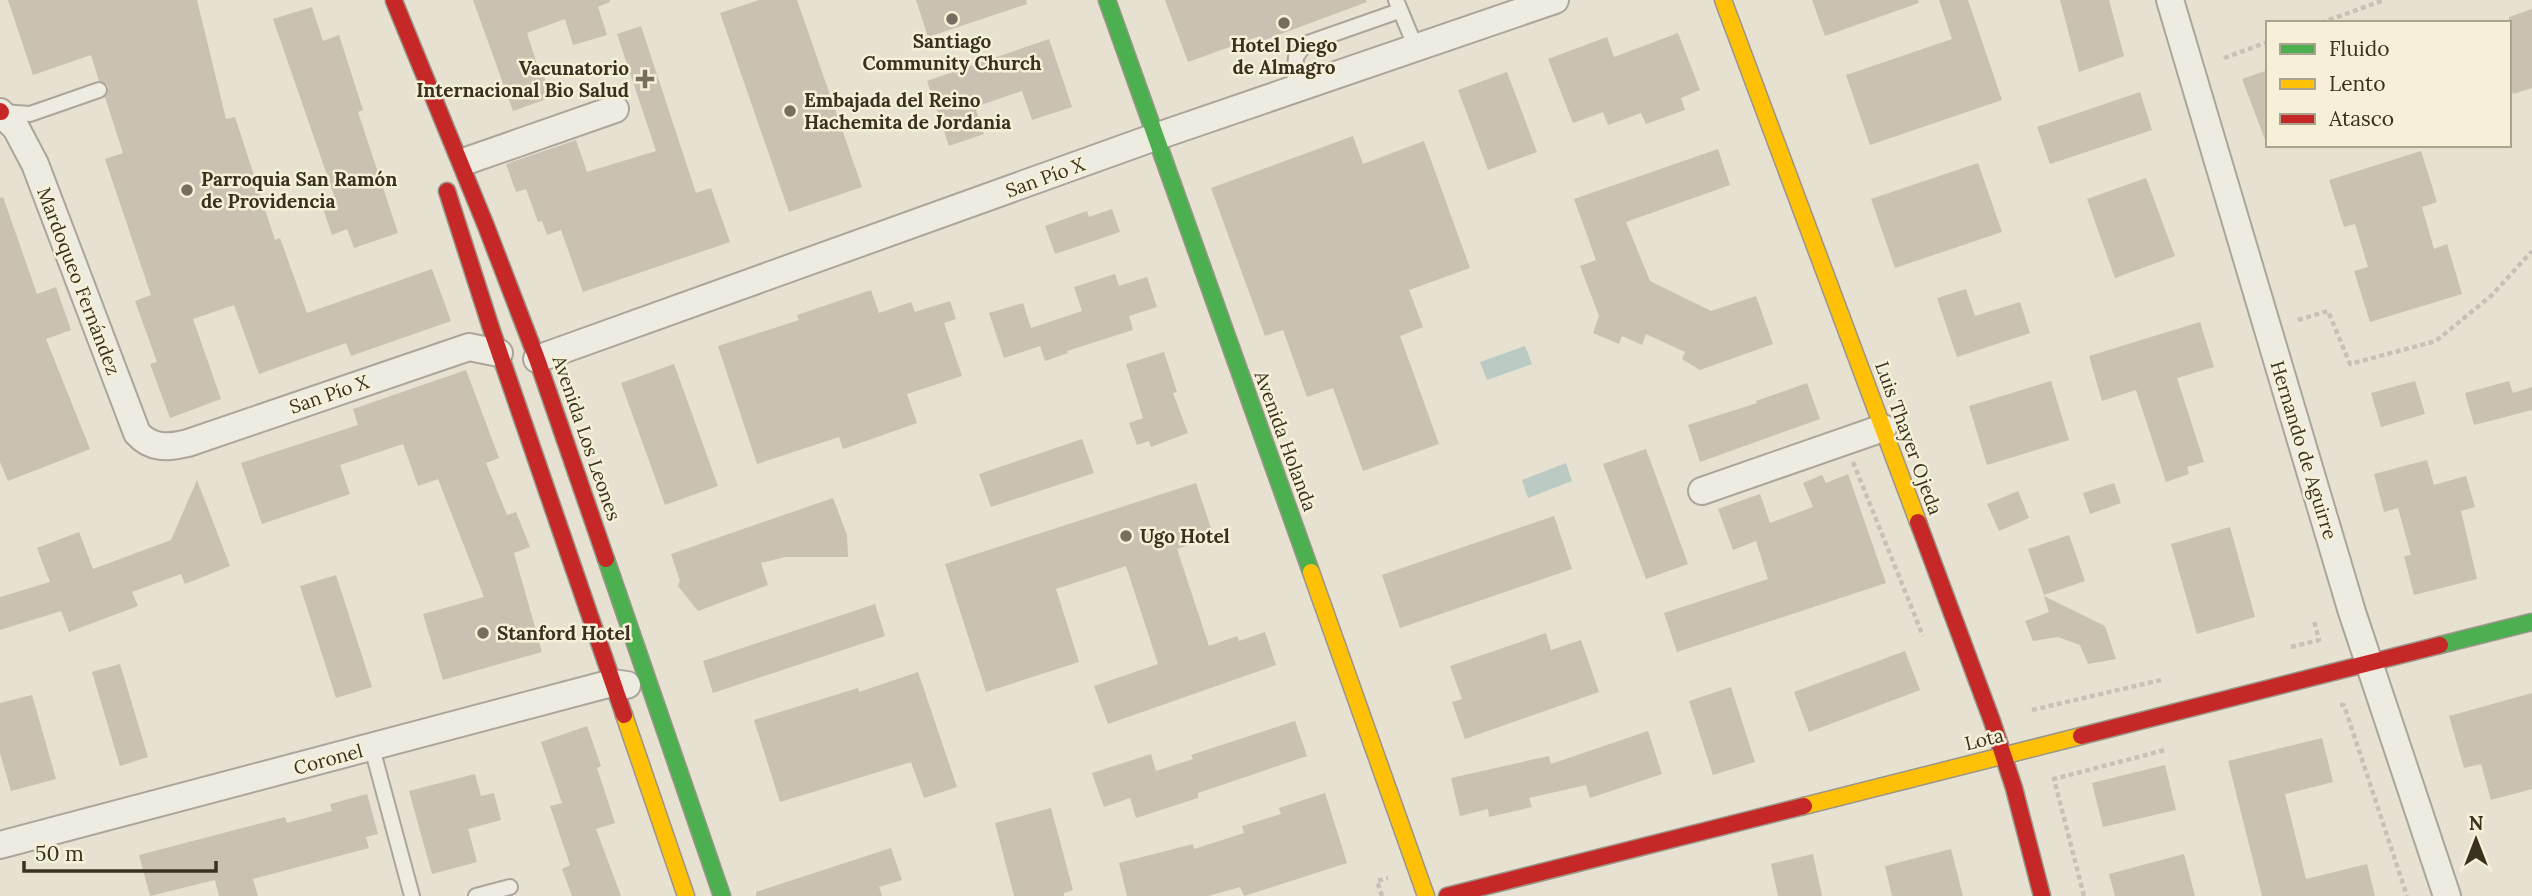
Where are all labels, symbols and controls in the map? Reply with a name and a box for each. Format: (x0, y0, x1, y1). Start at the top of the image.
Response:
marker: Santiago Community Church (944, 11, 960, 27)
marker: Hotel Diego de Almagro (1276, 15, 1292, 31)
legend (2266, 21, 2511, 147)
place label: Santiago Community Church (862, 29, 1042, 75)
place label: Hotel Diego de Almagro (1231, 33, 1338, 79)
text: Fluido (2329, 35, 2390, 62)
place label: Vacunatorio Internacional Bio Salud (416, 56, 629, 102)
marker: Vacunatorio Internacional Bio Salud (635, 69, 655, 89)
text: Lento (2329, 70, 2386, 97)
place label: Embajada del Reino Hachemita de Jordania (804, 88, 1011, 134)
marker: Embajada del Reino Hachemita de Jordania (782, 103, 798, 119)
text: Atasco (2328, 105, 2394, 132)
street label: San Pío X (1002, 151, 1088, 202)
place label: Parroquia San Ramón de Providencia (201, 167, 397, 213)
marker: Parroquia San Ramón de Providencia (179, 182, 195, 198)
street label: Mardoqueo Fernández (32, 184, 126, 378)
street label: Avenida Los Leones (547, 351, 627, 524)
street label: Luis Thayer Ojeda (1870, 358, 1948, 518)
street label: Hernando de Aguirre (2265, 358, 2343, 542)
street label: Avenida Holanda (1249, 367, 1323, 515)
street label: San Pío X (286, 369, 372, 419)
place label: Ugo Hotel (1140, 524, 1230, 548)
marker: Ugo Hotel (1118, 528, 1134, 544)
place label: Stanford Hotel (497, 621, 631, 645)
marker: Stanford Hotel (475, 625, 491, 641)
street label: Lota (1962, 723, 2006, 755)
street label: Coronel (291, 738, 365, 780)
north arrow (2441, 805, 2511, 875)
text: N (2469, 811, 2484, 835)
scale bar (24, 830, 217, 874)
text: 50 m (35, 840, 84, 867)

